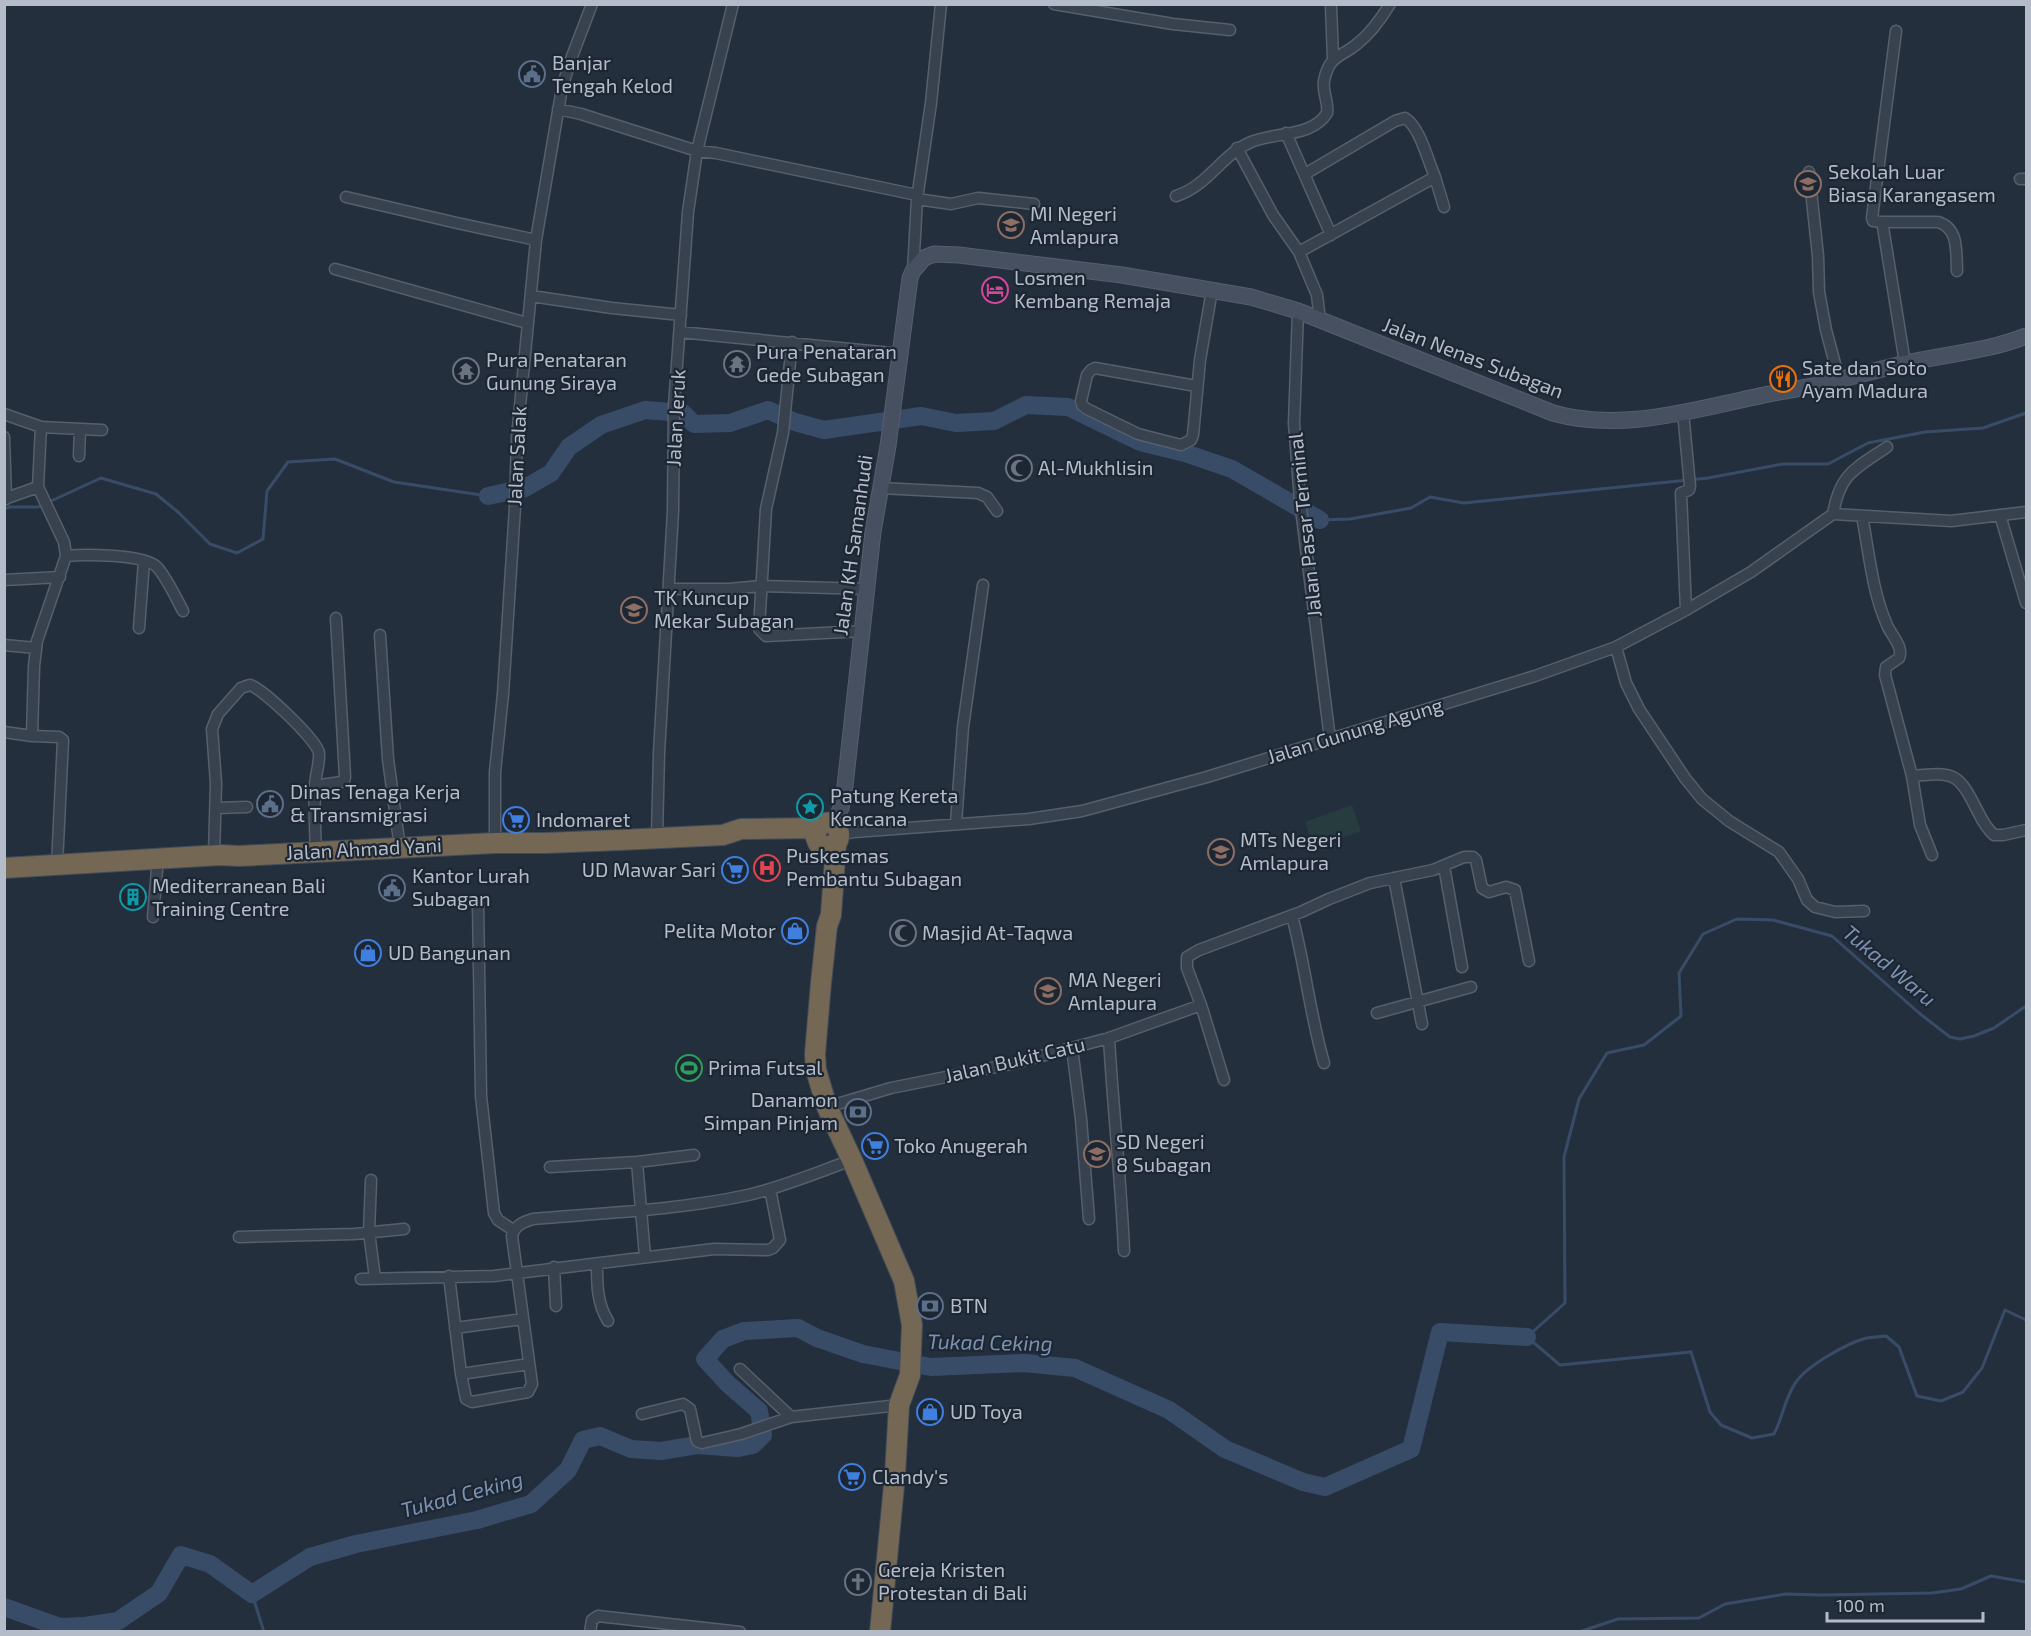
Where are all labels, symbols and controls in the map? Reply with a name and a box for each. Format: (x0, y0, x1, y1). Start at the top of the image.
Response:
place label: Banjar Tengah Kelod (552, 50, 673, 97)
public building icon: Banjar Tengah Kelod (517, 59, 547, 89)
place label: Sekolah Luar Biasa Karangasem (1828, 159, 1996, 206)
school or university icon: Sekolah Luar Biasa Karangasem (1793, 169, 1823, 199)
place label: MI Negeri Amlapura (1030, 201, 1119, 248)
school or university icon: MI Negeri Amlapura (996, 210, 1026, 240)
place label: Losmen Kembang Remaja (1014, 265, 1171, 312)
hotel icon: Losmen Kembang Remaja (980, 275, 1010, 305)
street label: Jalan Nenas Subagan (1380, 312, 1567, 403)
place label: Pura Penataran Gede Subagan (756, 339, 897, 386)
place label: Pura Penataran Gunung Siraya (486, 347, 627, 394)
temple icon: Pura Penataran Gede Subagan (722, 349, 752, 379)
place label: Sate dan Soto Ayam Madura (1802, 355, 1928, 402)
temple icon: Pura Penataran Gunung Siraya (451, 356, 481, 386)
restaurant icon: Sate dan Soto Ayam Madura (1768, 364, 1798, 394)
street label: Jalan Jeruk (660, 369, 690, 467)
street label: Jalan Salak (501, 405, 531, 507)
street label: Jalan Pasar Terminal (1282, 432, 1326, 619)
street label: Jalan KH Samanhudi (827, 453, 877, 637)
mosque icon: Al-Mukhlisin (1004, 453, 1034, 483)
place label: Al-Mukhlisin (1038, 455, 1153, 479)
place label: TK Kuncup Mekar Subagan (654, 585, 794, 632)
school or university icon: TK Kuncup Mekar Subagan (619, 595, 649, 625)
street label: Jalan Gunung Agung (1264, 692, 1445, 768)
place label: Dinas Tenaga Kerja & Transmigrasi (290, 779, 461, 826)
place label: Patung Kereta Kencana (830, 783, 958, 830)
public building icon: Dinas Tenaga Kerja & Transmigrasi (255, 789, 285, 819)
place icon: Patung Kereta Kencana (795, 792, 825, 822)
supermarket icon: Indomaret (501, 805, 531, 835)
place label: Indomaret (536, 807, 631, 831)
place label: MTs Negeri Amlapura (1240, 827, 1341, 874)
street label: Jalan Ahmad Yani (285, 832, 443, 864)
school or university icon: MTs Negeri Amlapura (1206, 837, 1236, 867)
place label: Puskesmas Pembantu Subagan (786, 843, 962, 890)
hospital icon: Puskesmas Pembantu Subagan (752, 853, 782, 883)
supermarket icon: UD Mawar Sari (720, 855, 750, 885)
place label: UD Mawar Sari (582, 857, 716, 881)
place label: Kantor Lurah Subagan (412, 863, 530, 910)
place label: Mediterranean Bali Training Centre (152, 873, 326, 920)
public building icon: Kantor Lurah Subagan (377, 873, 407, 903)
building icon: Mediterranean Bali Training Centre (118, 882, 148, 912)
shop icon: Pelita Motor (780, 916, 810, 946)
place label: Pelita Motor (664, 918, 776, 942)
mosque icon: Masjid At-Taqwa (888, 918, 918, 948)
water label: Tukad Waru (1838, 919, 1941, 1011)
place label: Masjid At-Taqwa (922, 920, 1073, 944)
shop icon: UD Bangunan (353, 938, 383, 968)
place label: UD Bangunan (388, 940, 511, 964)
place label: MA Negeri Amlapura (1068, 967, 1162, 1014)
school or university icon: MA Negeri Amlapura (1033, 976, 1063, 1006)
street label: Jalan Bukit Catu (942, 1031, 1087, 1087)
sports icon: Prima Futsal (674, 1053, 704, 1083)
place label: Prima Futsal (708, 1055, 822, 1079)
place label: Danamon Simpan Pinjam (704, 1087, 838, 1134)
bank icon: Danamon Simpan Pinjam (843, 1097, 873, 1127)
place label: SD Negeri 8 Subagan (1116, 1129, 1211, 1176)
supermarket icon: Toko Anugerah (860, 1131, 890, 1161)
place label: Toko Anugerah (894, 1133, 1028, 1157)
school or university icon: SD Negeri 8 Subagan (1082, 1139, 1112, 1169)
bank icon: BTN (915, 1291, 945, 1321)
place label: BTN (950, 1293, 988, 1317)
water label: Tukad Ceking (927, 1328, 1053, 1355)
shop icon: UD Toya (915, 1397, 945, 1427)
place label: UD Toya (950, 1399, 1023, 1423)
supermarket icon: Clandy's (837, 1462, 867, 1492)
place label: Clandy's (872, 1464, 948, 1488)
water label: Tukad Ceking (398, 1465, 525, 1522)
place label: Gereja Kristen Protestan di Bali (878, 1557, 1027, 1604)
church icon: Gereja Kristen Protestan di Bali (843, 1567, 873, 1597)
scale bar (1827, 1585, 1983, 1623)
text: 100 m (1836, 1594, 1885, 1616)

